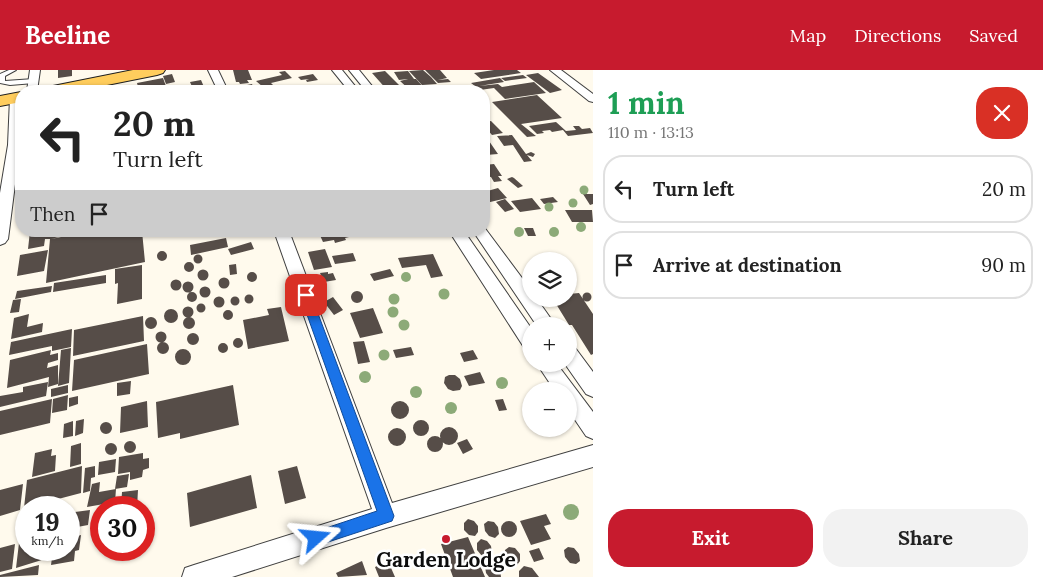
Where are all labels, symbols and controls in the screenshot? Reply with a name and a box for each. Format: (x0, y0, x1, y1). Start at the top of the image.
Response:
text: Beeline (25, 20, 110, 51)
text: Map (790, 24, 826, 47)
text: Directions (854, 24, 941, 47)
text: Saved (969, 24, 1018, 47)
text: 1 min (608, 84, 685, 122)
button: close (976, 87, 1028, 139)
text: 20 m (113, 101, 195, 146)
icon: left (30, 105, 95, 170)
text: 110 m · 13:13 (608, 122, 694, 142)
text: Turn left (113, 145, 203, 173)
icon: left (610, 175, 638, 203)
text: Turn left (653, 177, 734, 201)
text: 20 m (982, 177, 1026, 201)
icon: arrive (85, 200, 113, 228)
text: Then (30, 202, 75, 226)
icon: arrive (610, 251, 638, 279)
map controls (522, 252, 577, 437)
button: layers (522, 252, 577, 307)
text: Arrive at destination (653, 253, 842, 277)
text: 90 m (981, 253, 1026, 277)
pin (285, 274, 327, 316)
icon: arrive (292, 281, 320, 309)
button: + (522, 317, 577, 372)
button: − (522, 382, 577, 437)
speed limit sign: 30 (90, 496, 155, 561)
text: 19 (35, 506, 60, 538)
button: Exit (608, 509, 813, 567)
button: Share (823, 509, 1028, 567)
position arrow (289, 511, 341, 563)
text: km/h (31, 533, 64, 548)
marker: Garden Lodge (440, 533, 452, 545)
place label: Garden Lodge (376, 546, 516, 573)

